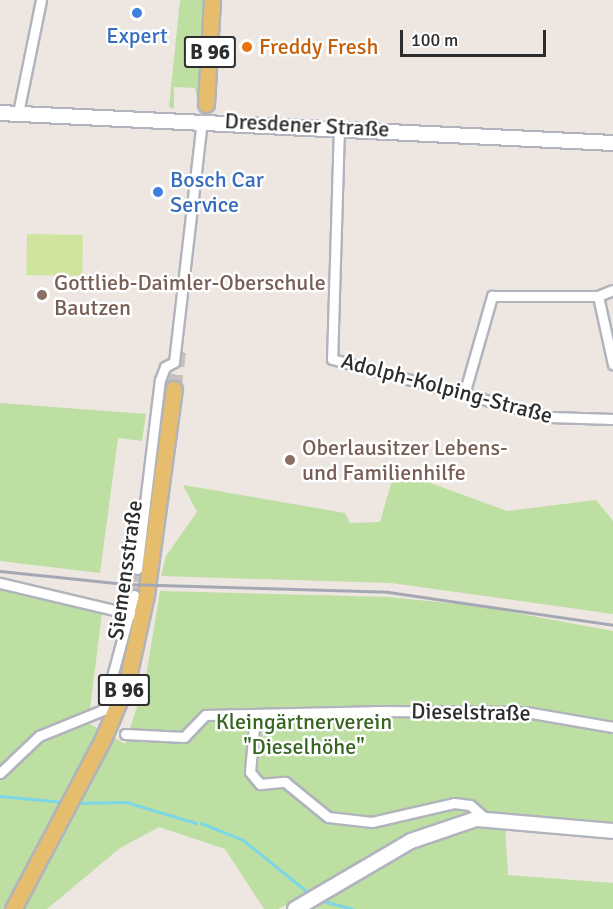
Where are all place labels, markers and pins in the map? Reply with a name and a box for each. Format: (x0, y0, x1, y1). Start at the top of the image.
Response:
marker: Expert (130, 6, 144, 20)
place label: Expert (106, 23, 168, 49)
place label: Freddy Fresh (259, 34, 378, 60)
marker: Freddy Fresh (240, 40, 254, 54)
place label: Bosch Car Service (170, 166, 264, 218)
marker: Bosch Car Service (151, 185, 165, 199)
place label: Gottlieb-Daimler-Oberschule Bautzen (54, 269, 326, 320)
marker: Gottlieb-Daimler-Oberschule Bautzen (35, 288, 49, 302)
place label: Oberlausitzer Lebens- und Familienhilfe (302, 434, 508, 486)
marker: Oberlausitzer Lebens- und Familienhilfe (283, 453, 297, 467)

